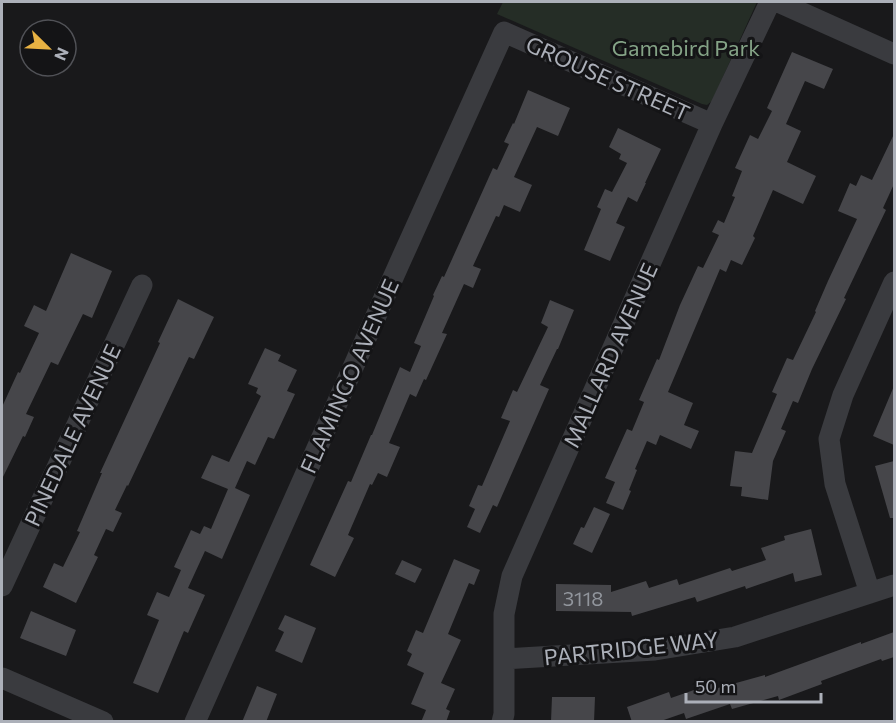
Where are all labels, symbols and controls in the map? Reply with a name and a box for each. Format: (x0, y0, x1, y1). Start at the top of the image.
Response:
north arrow (18, 18, 78, 78)
street label: GROUSE STREET (522, 30, 694, 126)
park label: Gamebird Park (612, 34, 760, 61)
text: N (51, 45, 73, 64)
street label: MALLARD AVENUE (557, 259, 663, 451)
street label: FLAMINGO AVENUE (294, 275, 404, 477)
street label: PINEDALE AVENUE (18, 340, 126, 530)
house number: 3118 (563, 586, 603, 610)
street label: PARTRIDGE WAY (542, 625, 720, 671)
scale bar (686, 666, 821, 704)
text: 50 m (695, 675, 736, 697)

